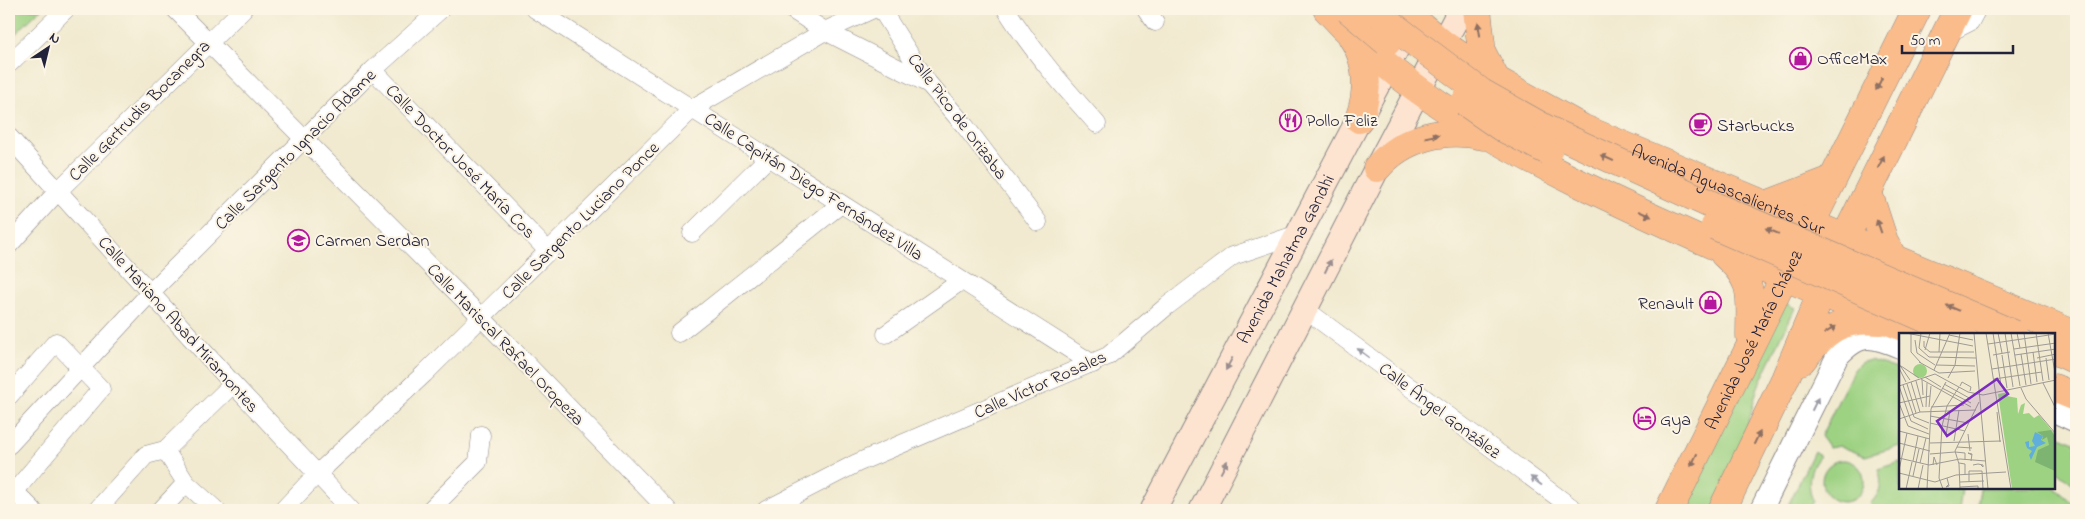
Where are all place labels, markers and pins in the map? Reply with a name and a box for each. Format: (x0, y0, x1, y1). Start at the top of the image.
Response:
shop icon: OfficeMax (1789, 46, 1813, 70)
place label: OfficeMax (1817, 47, 1887, 73)
restaurant icon: Pollo Feliz (1278, 108, 1302, 132)
place label: Pollo Feliz (1306, 109, 1378, 135)
cafe icon: Starbucks (1689, 113, 1713, 137)
place label: Starbucks (1717, 114, 1795, 140)
school or university icon: Carmen Serdan (287, 228, 311, 252)
place label: Carmen Serdan (315, 229, 430, 255)
shop icon: Renault (1698, 291, 1722, 315)
place label: Renault (1638, 292, 1694, 318)
hotel icon: Gya (1632, 407, 1656, 431)
place label: Gya (1660, 408, 1691, 434)

